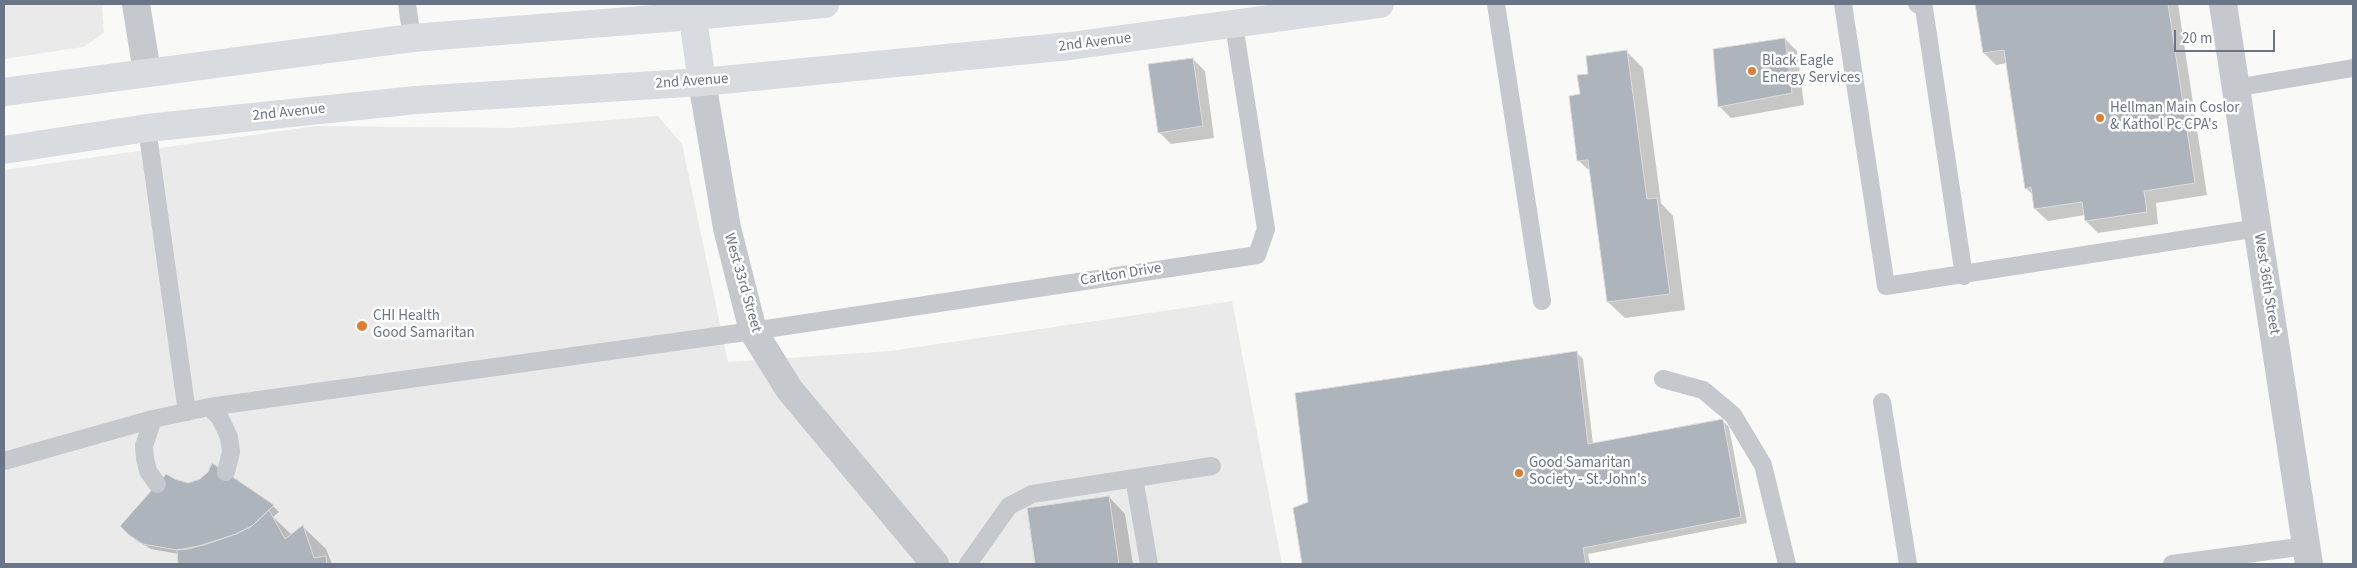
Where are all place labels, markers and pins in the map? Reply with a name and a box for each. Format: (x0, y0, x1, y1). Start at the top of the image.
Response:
place label: Black Eagle Energy Services (1762, 53, 1860, 88)
marker: Black Eagle Energy Services (1746, 65, 1758, 77)
place label: Hellman Main Coslor & Kathol Pc CPA's (2110, 100, 2240, 135)
marker: Hellman Main Coslor & Kathol Pc CPA's (2094, 112, 2106, 124)
place label: CHI Health Good Samaritan (373, 308, 475, 343)
marker: CHI Health Good Samaritan (355, 319, 369, 333)
place label: Good Samaritan Society - St. John's (1529, 455, 1647, 490)
marker: Good Samaritan Society - St. John's (1513, 467, 1525, 479)

